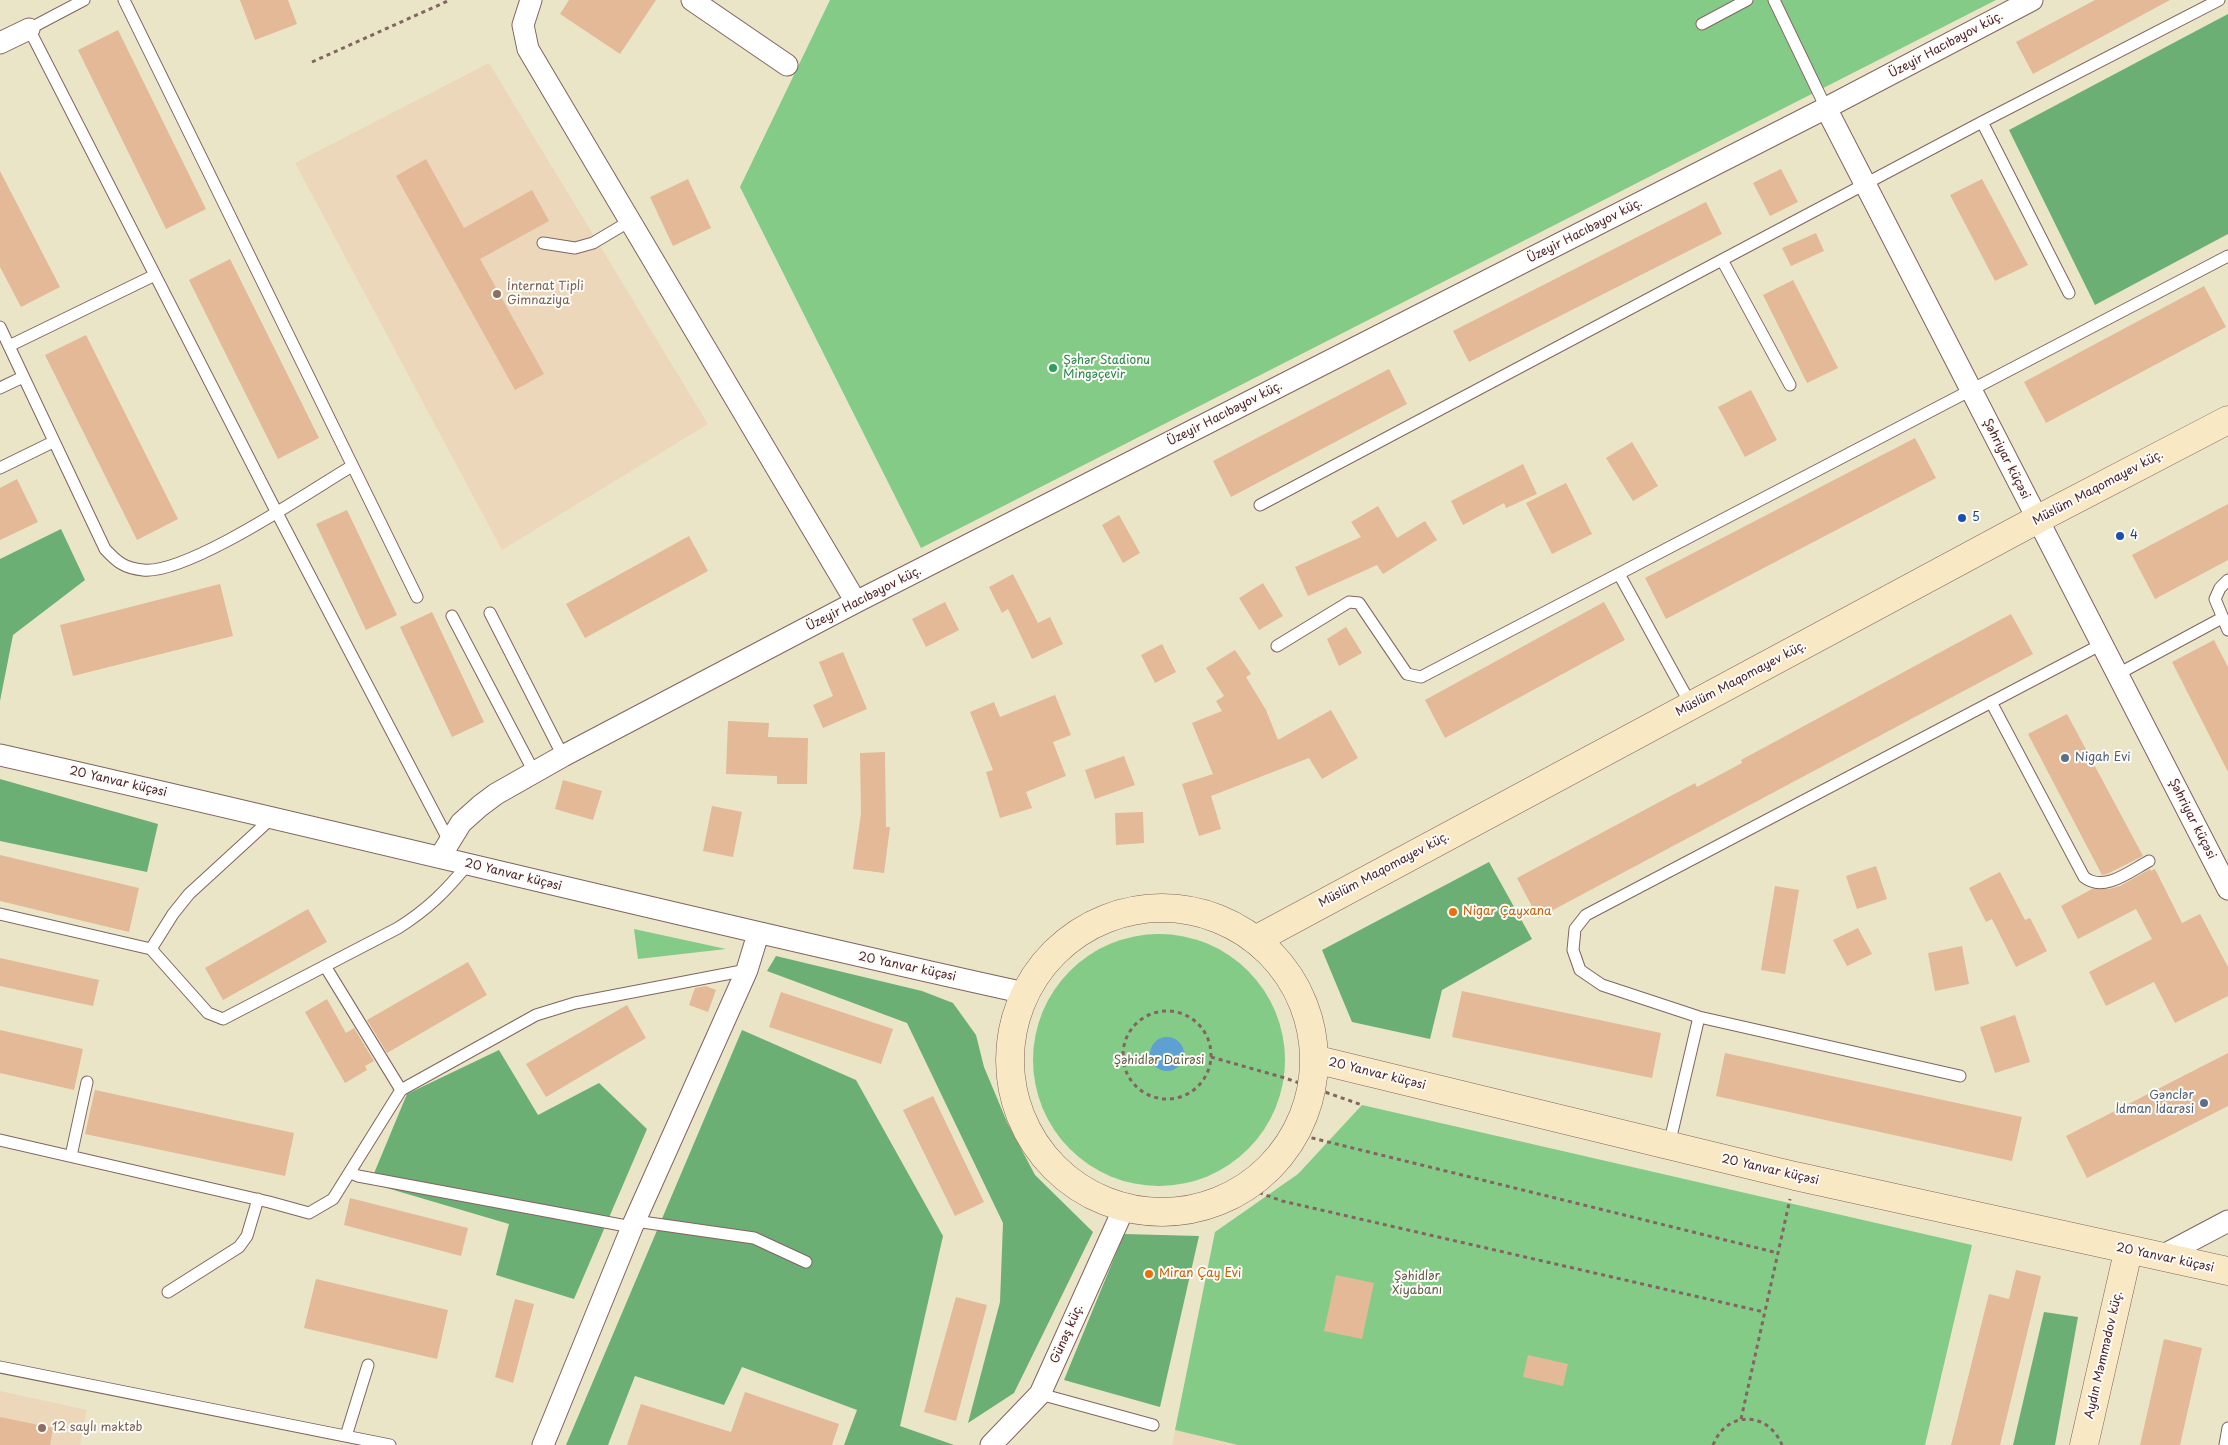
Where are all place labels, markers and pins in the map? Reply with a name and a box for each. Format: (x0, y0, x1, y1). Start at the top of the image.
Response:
place label: İnternat Tipli Gimnaziya (507, 280, 584, 308)
marker: İnternat Tipli Gimnaziya (491, 288, 503, 300)
place label: Şəhər Stadionu Mingəçevir (1063, 354, 1150, 382)
marker: Şəhər Stadionu Mingəçevir (1047, 362, 1059, 374)
place label: 5 (1972, 511, 1980, 525)
marker: 5 (1956, 512, 1968, 524)
place label: 4 (2130, 529, 2138, 543)
marker: 4 (2114, 530, 2126, 542)
place label: Nigah Evi (2075, 751, 2131, 765)
marker: Nigah Evi (2059, 752, 2071, 764)
place label: Nigar Çayxana (1463, 905, 1552, 919)
marker: Nigar Çayxana (1447, 906, 1459, 918)
place label: Gənclər İdman İdarəsi (2115, 1089, 2194, 1117)
marker: Gənclər İdman İdarəsi (2198, 1097, 2210, 1109)
place label: Miran Çay Evi (1159, 1267, 1241, 1281)
marker: Miran Çay Evi (1143, 1268, 1155, 1280)
place label: 12 saylı məktəb (52, 1421, 142, 1435)
marker: 12 saylı məktəb (36, 1422, 48, 1434)

